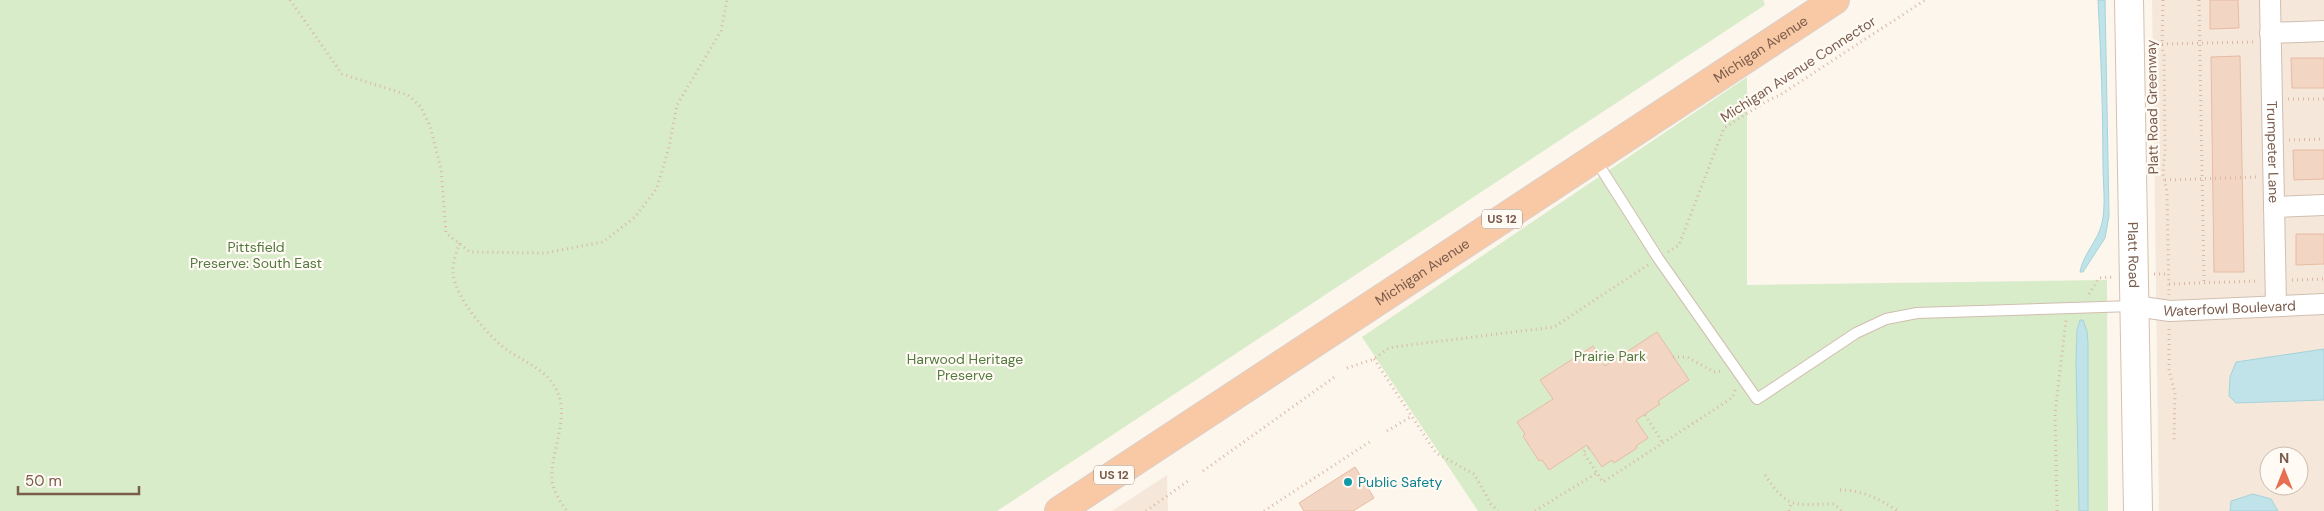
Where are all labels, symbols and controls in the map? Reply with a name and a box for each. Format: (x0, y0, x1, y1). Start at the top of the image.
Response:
street label: Michigan Avenue (1710, 11, 1811, 87)
street label: Michigan Avenue Connector (1717, 12, 1879, 126)
street label: Platt Road Greenway (2142, 39, 2162, 175)
street label: Trumpeter Lane (2263, 101, 2283, 203)
road number: US 12 (1482, 210, 1522, 228)
street label: Platt Road (2124, 222, 2143, 288)
street label: Michigan Avenue (1372, 234, 1473, 309)
park label: Pittsfield Preserve: South East (190, 238, 322, 272)
street label: Waterfowl Boulevard (2162, 296, 2296, 321)
park label: Prairie Park (1574, 347, 1646, 365)
park label: Harwood Heritage Preserve (907, 350, 1023, 384)
north arrow (2259, 446, 2309, 496)
text: N (2279, 449, 2289, 467)
scale bar (18, 464, 139, 496)
road number: US 12 (1094, 466, 1134, 484)
text: 50 m (25, 471, 62, 491)
place label: Public Safety (1358, 473, 1443, 491)
marker: Public Safety (1342, 476, 1354, 488)

